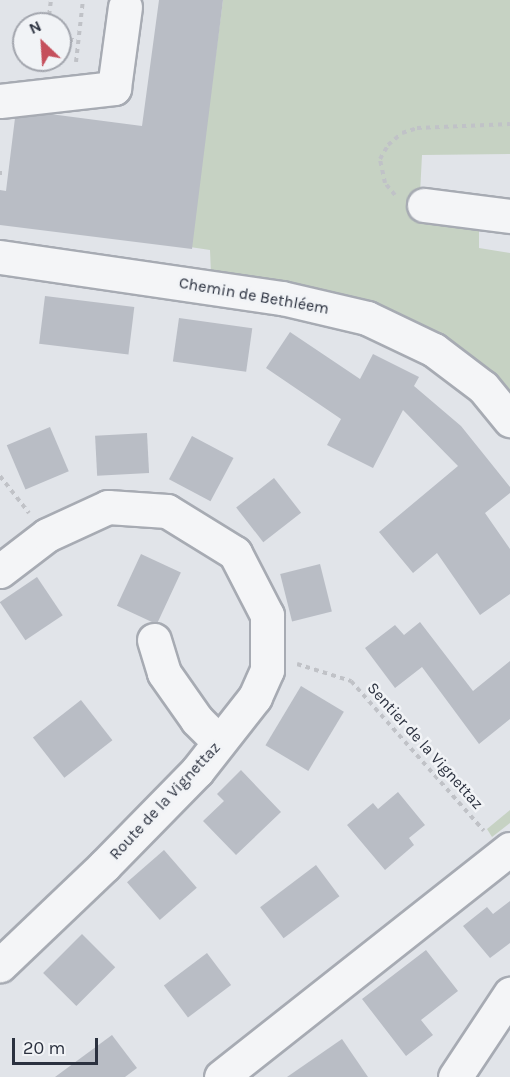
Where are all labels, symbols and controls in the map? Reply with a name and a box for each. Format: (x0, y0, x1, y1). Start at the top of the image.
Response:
north arrow (12, 12, 72, 72)
text: N (26, 16, 44, 38)
street label: Chemin de Bethléem (177, 273, 331, 319)
street label: Sentier de la Vignettaz (363, 679, 487, 813)
street label: Route de la Vignettaz (105, 738, 225, 864)
scale bar (15, 1026, 100, 1064)
text: 20 m (23, 1037, 65, 1059)

